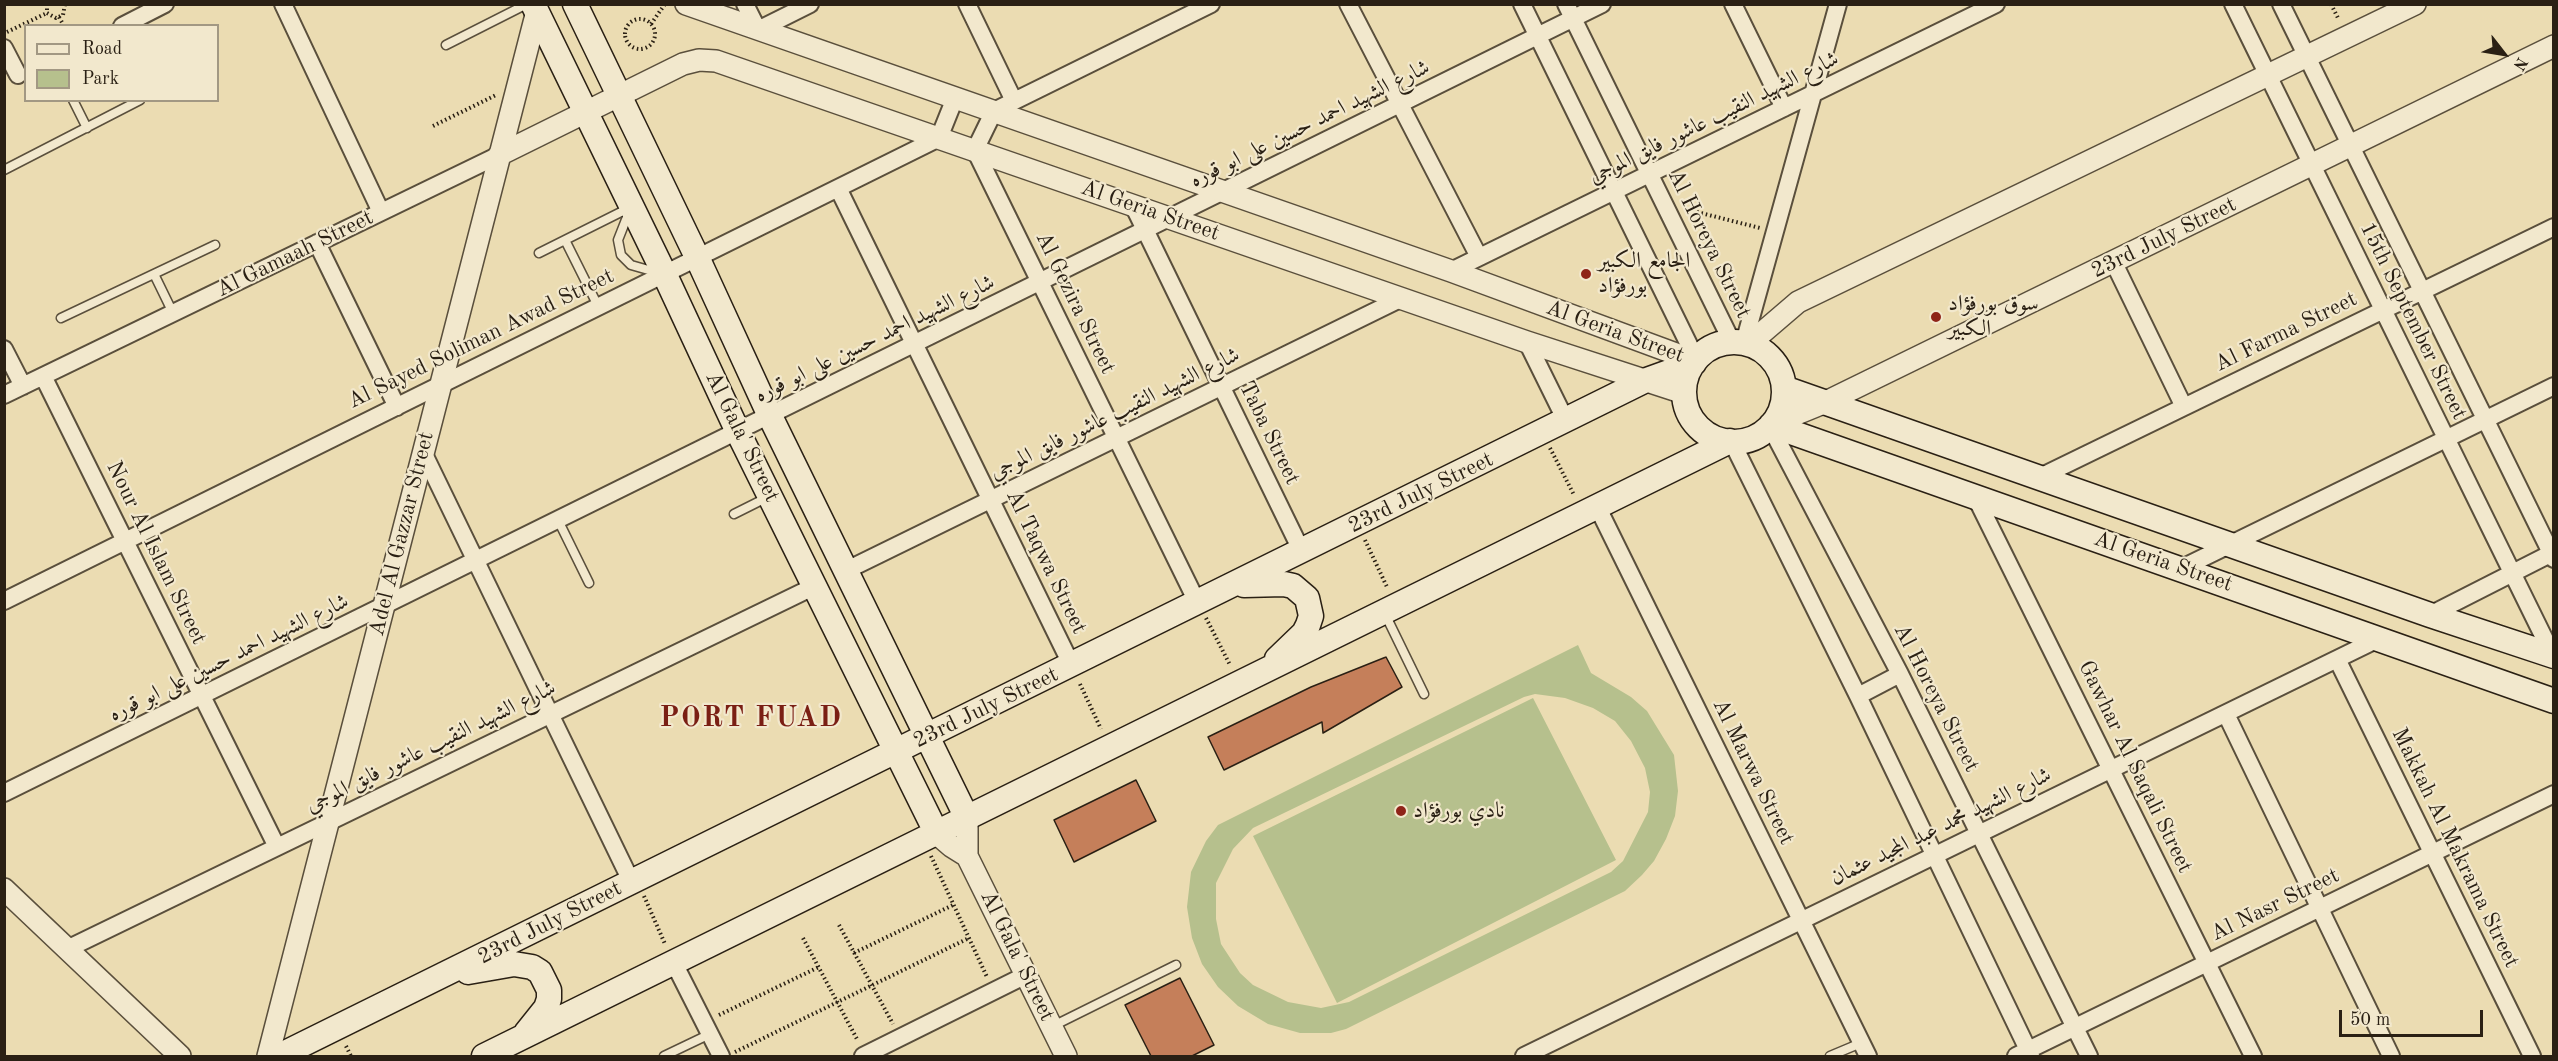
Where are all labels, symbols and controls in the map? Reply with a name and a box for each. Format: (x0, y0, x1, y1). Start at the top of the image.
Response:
legend (24, 24, 219, 102)
north arrow (2474, 24, 2534, 84)
text: Road (82, 40, 122, 58)
street label: شارع الشهيد النقيب عاشور فايق الموجي (1585, 46, 1843, 190)
street label: شارع الشهيد احمد حسين على ابو قوره (1186, 54, 1434, 194)
text: N (2509, 54, 2529, 73)
text: Park (82, 70, 119, 88)
street label: Al Horeya Street (1662, 165, 1756, 323)
street label: Al Geria Street (1077, 175, 1223, 247)
street label: 23rd July Street (2087, 192, 2241, 284)
street label: Al Gamaah Street (212, 205, 378, 303)
street label: 15th September Street (2354, 218, 2472, 424)
street label: Al Gezira Street (1029, 228, 1121, 378)
place label: الجامع الكبير بورفؤاد (1598, 248, 1690, 300)
street label: Al Sayed Soliman Awad Street (344, 263, 618, 415)
marker: الجامع الكبير بورفؤاد (1579, 267, 1593, 281)
street label: شارع الشهيد احمد حسين على ابو قوره (751, 269, 999, 409)
street label: Al Farma Street (2211, 286, 2361, 378)
place label: سوق بورفؤاد الكبير (1948, 291, 2039, 342)
street label: Al Geria Street (1542, 295, 1688, 369)
marker: سوق بورفؤاد الكبير (1929, 310, 1943, 324)
street label: شارع الشهيد النقيب عاشور فايق الموجي (986, 342, 1244, 486)
street label: Al Gala' Street (699, 367, 785, 507)
street label: Taba Street (1233, 377, 1305, 489)
street label: Adel Al Gazzar Street (364, 429, 440, 639)
street label: 23rd July Street (1344, 447, 1498, 539)
street label: Nour Al Islam Street (100, 457, 212, 649)
street label: Al Taqwa Street (1000, 486, 1092, 638)
street label: Al Geria Street (2090, 526, 2236, 598)
street label: شارع الشهيد احمد حسين على ابو قوره (105, 588, 353, 728)
street label: Al Horeya Street (1887, 620, 1985, 776)
street label: Gawhar Al Saqali Street (2072, 657, 2198, 877)
street label: 23rd July Street (909, 662, 1063, 754)
street label: شارع الشهيد النقيب عاشور فايق الموجي (302, 675, 560, 819)
street label: Al Marwa Street (1706, 695, 1800, 849)
district label: PORT FUAD (660, 702, 842, 736)
street label: Makkah Al Makrama Street (2385, 724, 2525, 972)
street label: شارع الشهيد محمد عبد المجيد عثمان (1826, 762, 2056, 892)
place label: نادي بورفؤاد (1413, 798, 1504, 824)
marker: نادي بورفؤاد (1394, 804, 1408, 818)
street label: Al Nasr Street (2206, 863, 2344, 947)
street label: 23rd July Street (474, 875, 626, 971)
street label: Al Gala' Street (974, 886, 1060, 1026)
scale bar (2342, 998, 2486, 1036)
text: 50 m (2350, 1011, 2390, 1029)

